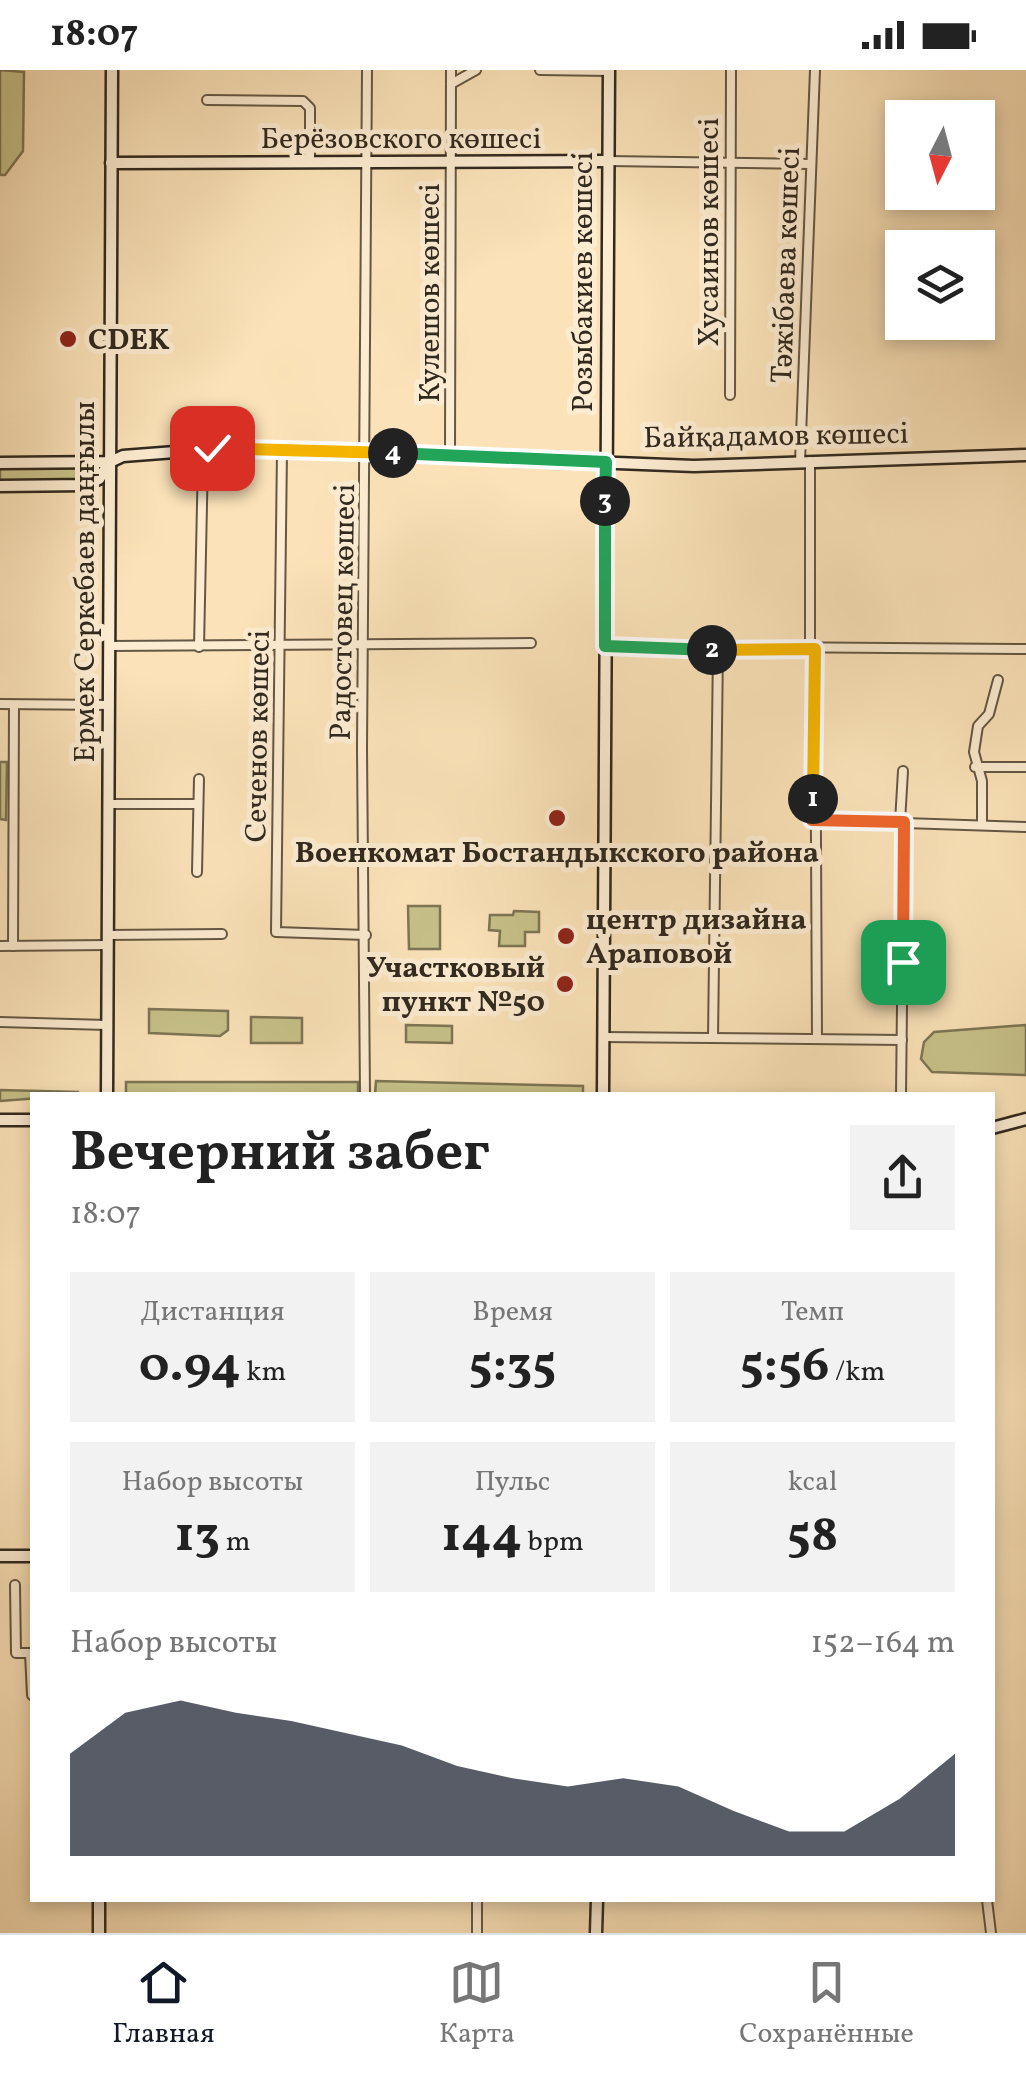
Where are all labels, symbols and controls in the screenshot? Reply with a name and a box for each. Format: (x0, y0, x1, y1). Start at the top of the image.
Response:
text: 18:07 (50, 9, 138, 62)
north arrow (885, 100, 995, 210)
map controls (885, 100, 995, 340)
street label: Хусаинов көшесі (689, 117, 731, 347)
street label: Берёзовского көшесі (260, 119, 542, 161)
street label: Тәжібаева көшесі (762, 146, 812, 384)
street label: Розыбакиев көшесі (563, 152, 605, 412)
street label: Кулешов көшесі (410, 183, 452, 403)
button: layers (885, 230, 995, 340)
place label: CDEK (88, 320, 170, 362)
marker: CDEK (57, 328, 79, 350)
street label: Ермек Серкебаев даңғылы (65, 401, 107, 763)
pin (170, 406, 255, 491)
street label: Байқадамов көшесі (643, 414, 909, 460)
icon: check (185, 421, 240, 476)
pin: 4 (368, 428, 418, 478)
text: 4 (385, 433, 401, 472)
pin: 3 (580, 476, 630, 526)
text: 3 (598, 481, 612, 520)
street label: Радостовец көшесі (321, 483, 367, 741)
pin: 2 (687, 625, 737, 675)
street label: Сеченов көшесі (236, 629, 282, 843)
text: 2 (705, 630, 719, 669)
pin: 1 (788, 774, 838, 824)
text: 1 (807, 779, 819, 818)
marker: Военкомат Бостандыкского района (546, 807, 568, 829)
place label: Военкомат Бостандыкского района (295, 833, 819, 875)
place label: центр дизайна Араповой (586, 900, 807, 976)
pin (861, 920, 946, 1005)
marker: центр дизайна Араповой (555, 925, 577, 947)
icon: arrive (876, 935, 931, 990)
place label: Участковый пункт №50 (366, 948, 545, 1024)
marker: Участковый пункт №50 (554, 973, 576, 995)
text: Вечерний забег (70, 1117, 490, 1193)
button: share (850, 1125, 955, 1230)
text: 18:07 (70, 1193, 141, 1237)
text: Дистанция (140, 1293, 285, 1332)
text: Время (472, 1293, 553, 1332)
text: Темп (781, 1293, 844, 1332)
text: 0.94 (139, 1332, 241, 1402)
text: 5:35 (469, 1332, 556, 1402)
text: 5:56 (740, 1332, 829, 1402)
text: km (241, 1353, 286, 1392)
text: /km (829, 1353, 885, 1392)
text: Набор высоты (122, 1463, 303, 1502)
text: Пульс (475, 1463, 550, 1502)
text: kcal (788, 1463, 837, 1502)
text: 13 (175, 1502, 220, 1572)
text: 144 (441, 1502, 522, 1572)
text: 58 (787, 1502, 838, 1572)
text: m (220, 1523, 251, 1562)
text: bpm (522, 1523, 584, 1562)
text: Набор высоты (70, 1622, 277, 1666)
text: 152–164 m (810, 1622, 955, 1666)
tab: Главная (112, 1955, 215, 2054)
tab: Карта (439, 1955, 515, 2054)
tab: Сохранённые (739, 1955, 914, 2054)

